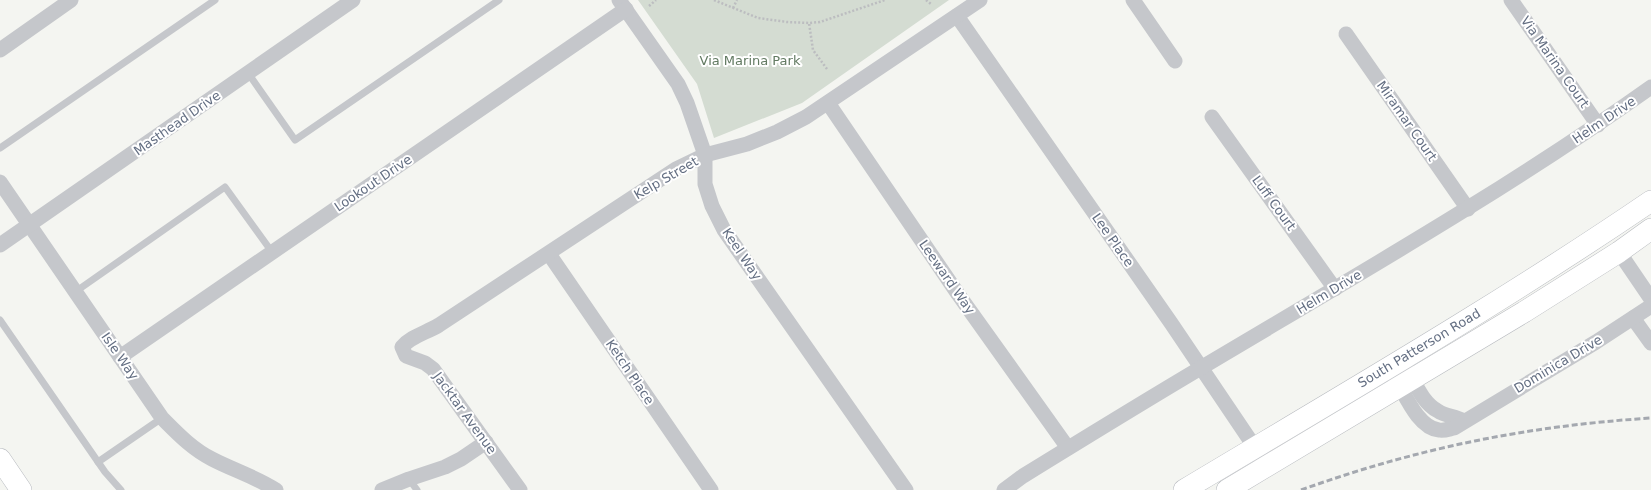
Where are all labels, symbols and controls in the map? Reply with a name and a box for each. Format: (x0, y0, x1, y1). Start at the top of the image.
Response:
street label: Via Marina Court (1518, 13, 1592, 111)
park label: Via Marina Park (700, 53, 801, 68)
street label: Miramar Court (1374, 78, 1440, 164)
street label: Masthead Drive (131, 88, 223, 158)
street label: Helm Drive (1570, 93, 1638, 147)
street label: Lookout Drive (331, 152, 415, 214)
street label: Kelp Street (631, 154, 701, 202)
street label: Luff Court (1249, 173, 1299, 233)
street label: Lee Place (1089, 210, 1137, 270)
street label: Keel Way (719, 225, 765, 283)
street label: Leeward Way (916, 237, 978, 317)
street label: Helm Drive (1294, 267, 1364, 317)
street label: South Patterson Road (1355, 305, 1483, 391)
street label: Isle Way (98, 330, 142, 383)
street label: Dominica Drive (1511, 332, 1605, 396)
street label: Ketch Place (603, 337, 657, 407)
street label: Jacktar Avenue (430, 368, 500, 457)

